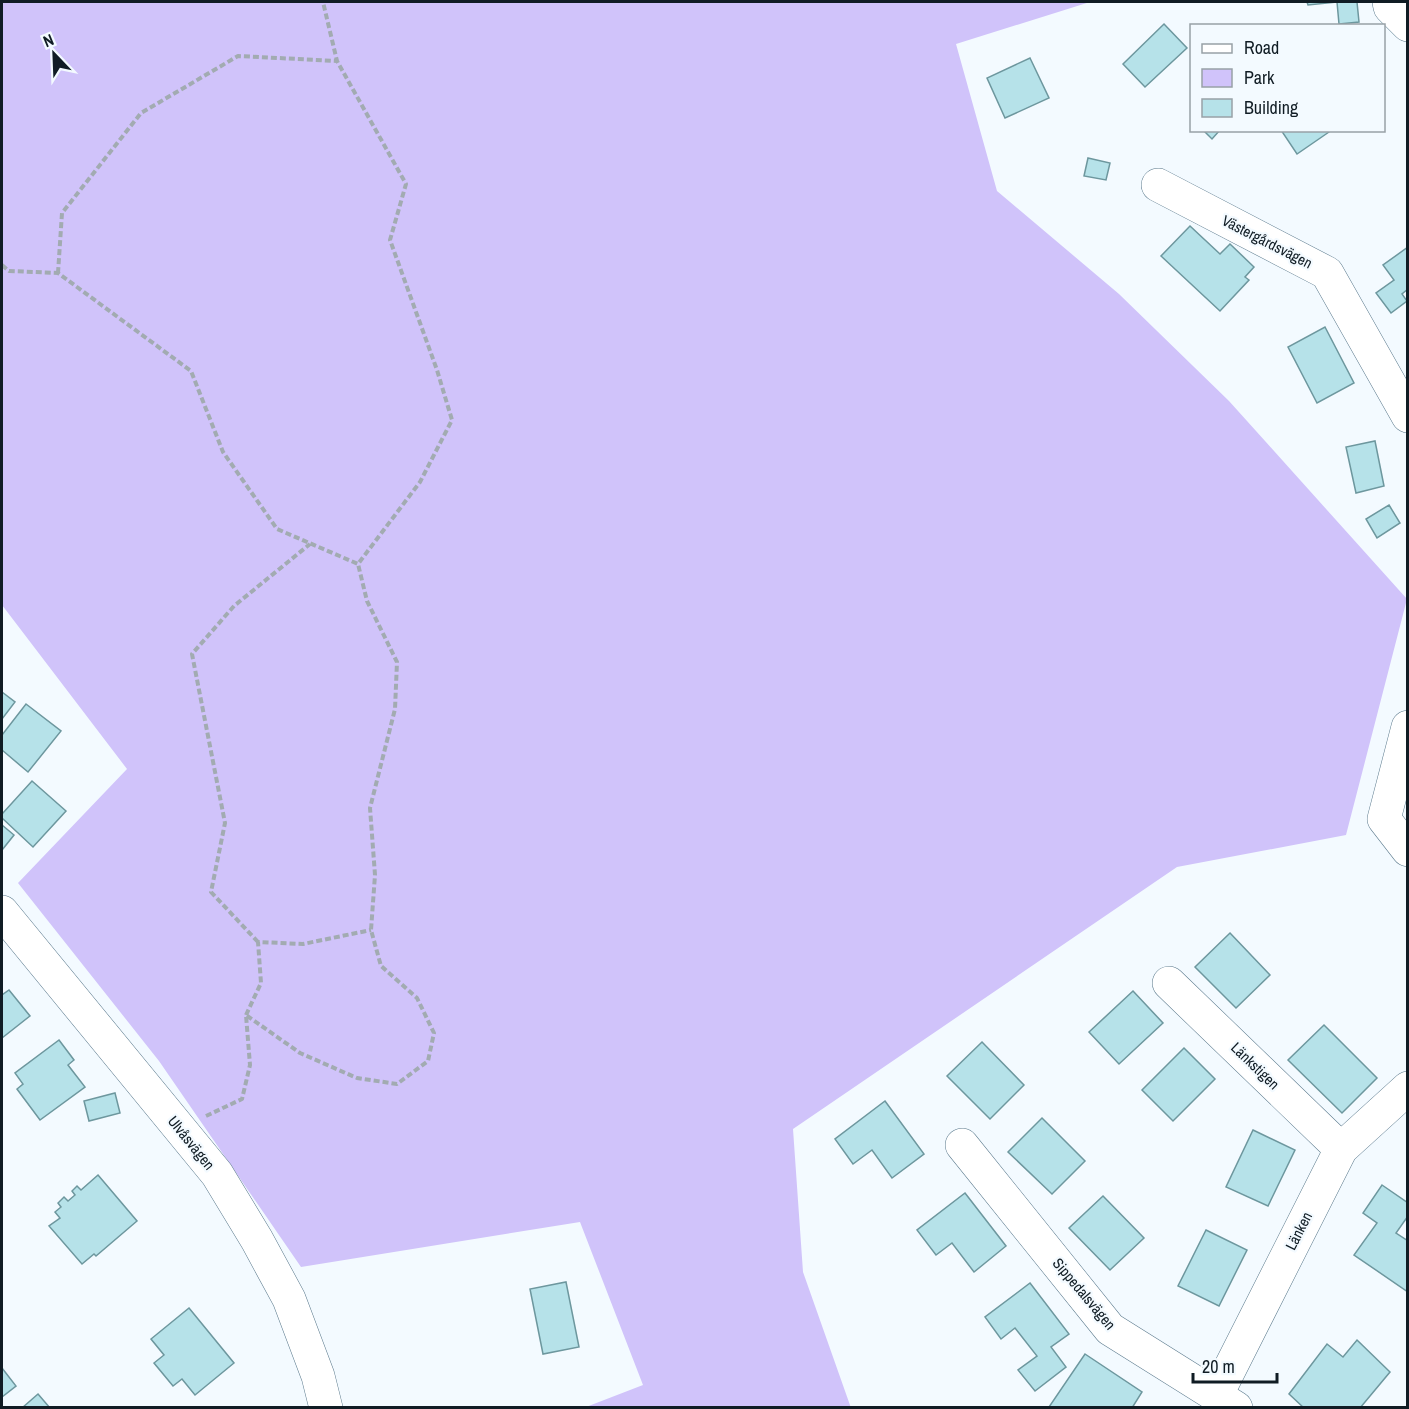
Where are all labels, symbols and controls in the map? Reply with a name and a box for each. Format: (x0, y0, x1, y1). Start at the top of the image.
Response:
north arrow (24, 24, 84, 84)
legend (1190, 24, 1385, 132)
text: N (39, 28, 57, 52)
text: Road (1244, 35, 1279, 60)
text: Park (1244, 65, 1275, 90)
text: Building (1244, 95, 1299, 120)
street label: Västergårdsvägen (1218, 210, 1316, 273)
street label: Länkstigen (1226, 1037, 1284, 1094)
street label: Ulvåsvägen (163, 1111, 220, 1174)
street label: Länken (1280, 1208, 1317, 1254)
street label: Sippedalsvägen (1048, 1253, 1121, 1334)
scale bar (1193, 1346, 1277, 1384)
text: 20 m (1202, 1354, 1235, 1379)

